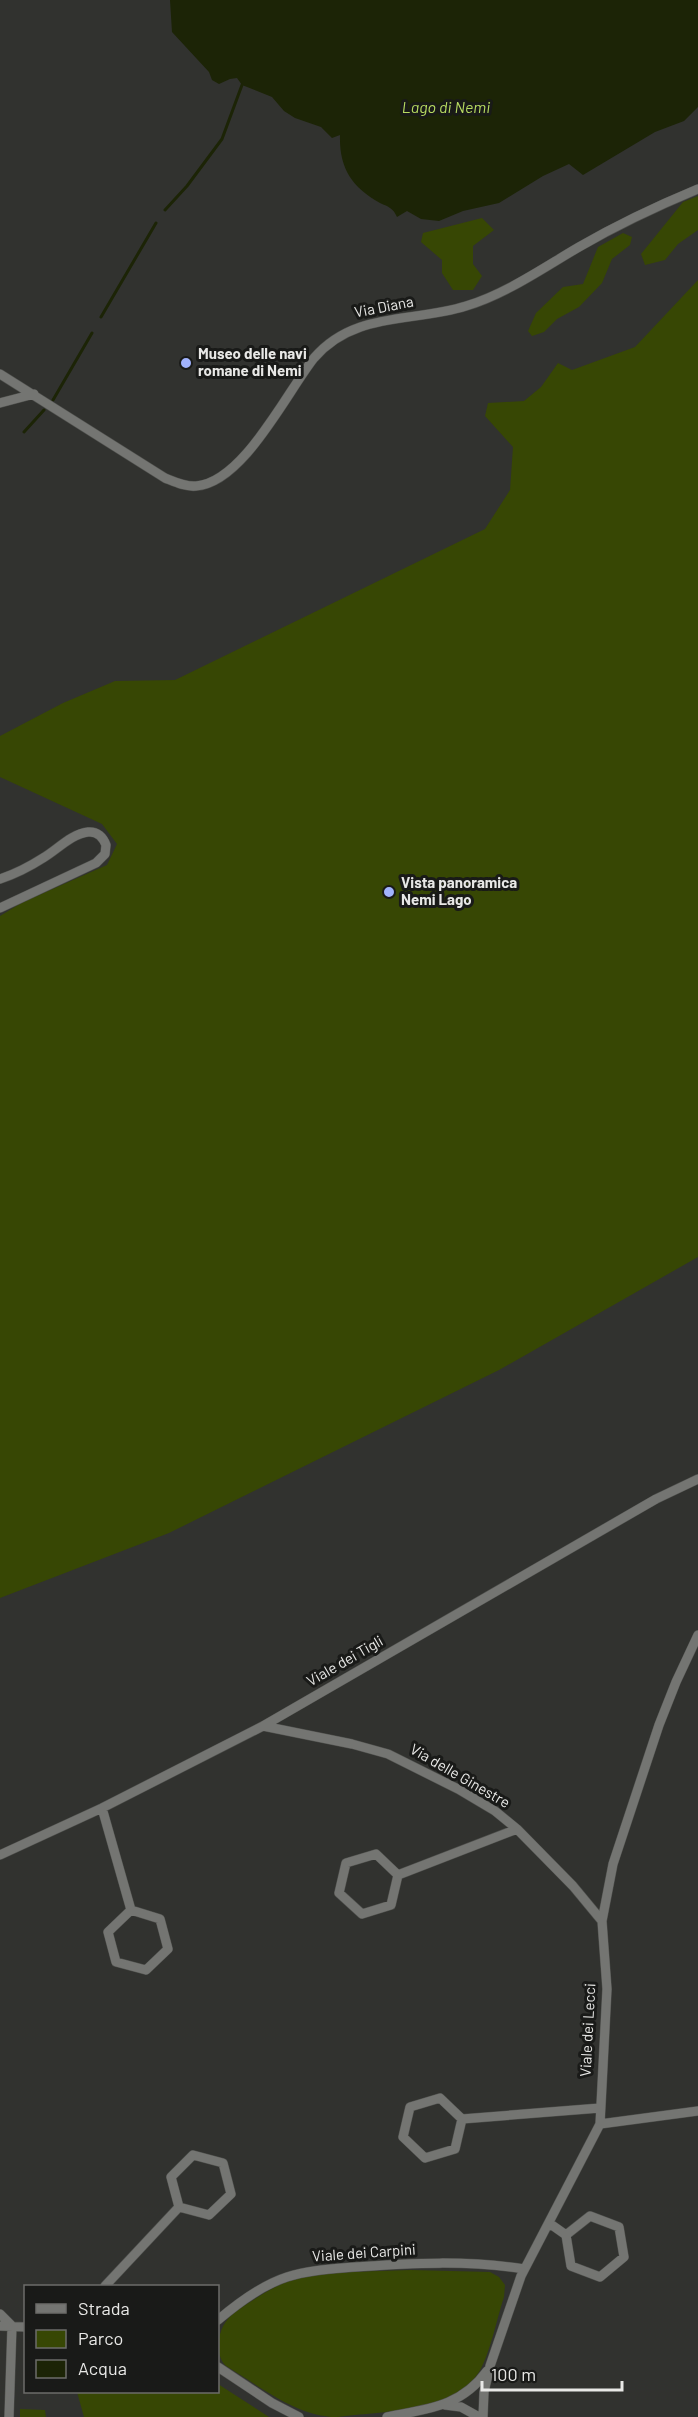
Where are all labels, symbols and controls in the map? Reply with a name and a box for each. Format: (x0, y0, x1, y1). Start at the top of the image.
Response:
water label: Lago di Nemi (402, 97, 490, 116)
street label: Via Diana (353, 291, 415, 321)
place label: Museo delle navi romane di Nemi (198, 344, 307, 379)
marker: Museo delle navi romane di Nemi (179, 356, 193, 370)
place label: Vista panoramica Nemi Lago (401, 873, 517, 908)
marker: Vista panoramica Nemi Lago (382, 885, 396, 899)
street label: Viale dei Tigli (303, 1631, 386, 1689)
street label: Via delle Ginestre (407, 1739, 514, 1811)
street label: Viale dei Lecci (576, 1983, 598, 2077)
street label: Viale dei Carpini (311, 2239, 416, 2265)
legend (24, 2285, 219, 2393)
text: Strada (78, 2297, 130, 2319)
text: Parco (78, 2327, 123, 2349)
scale bar (482, 2354, 622, 2392)
text: Acqua (78, 2357, 127, 2379)
text: 100 m (491, 2363, 536, 2385)

